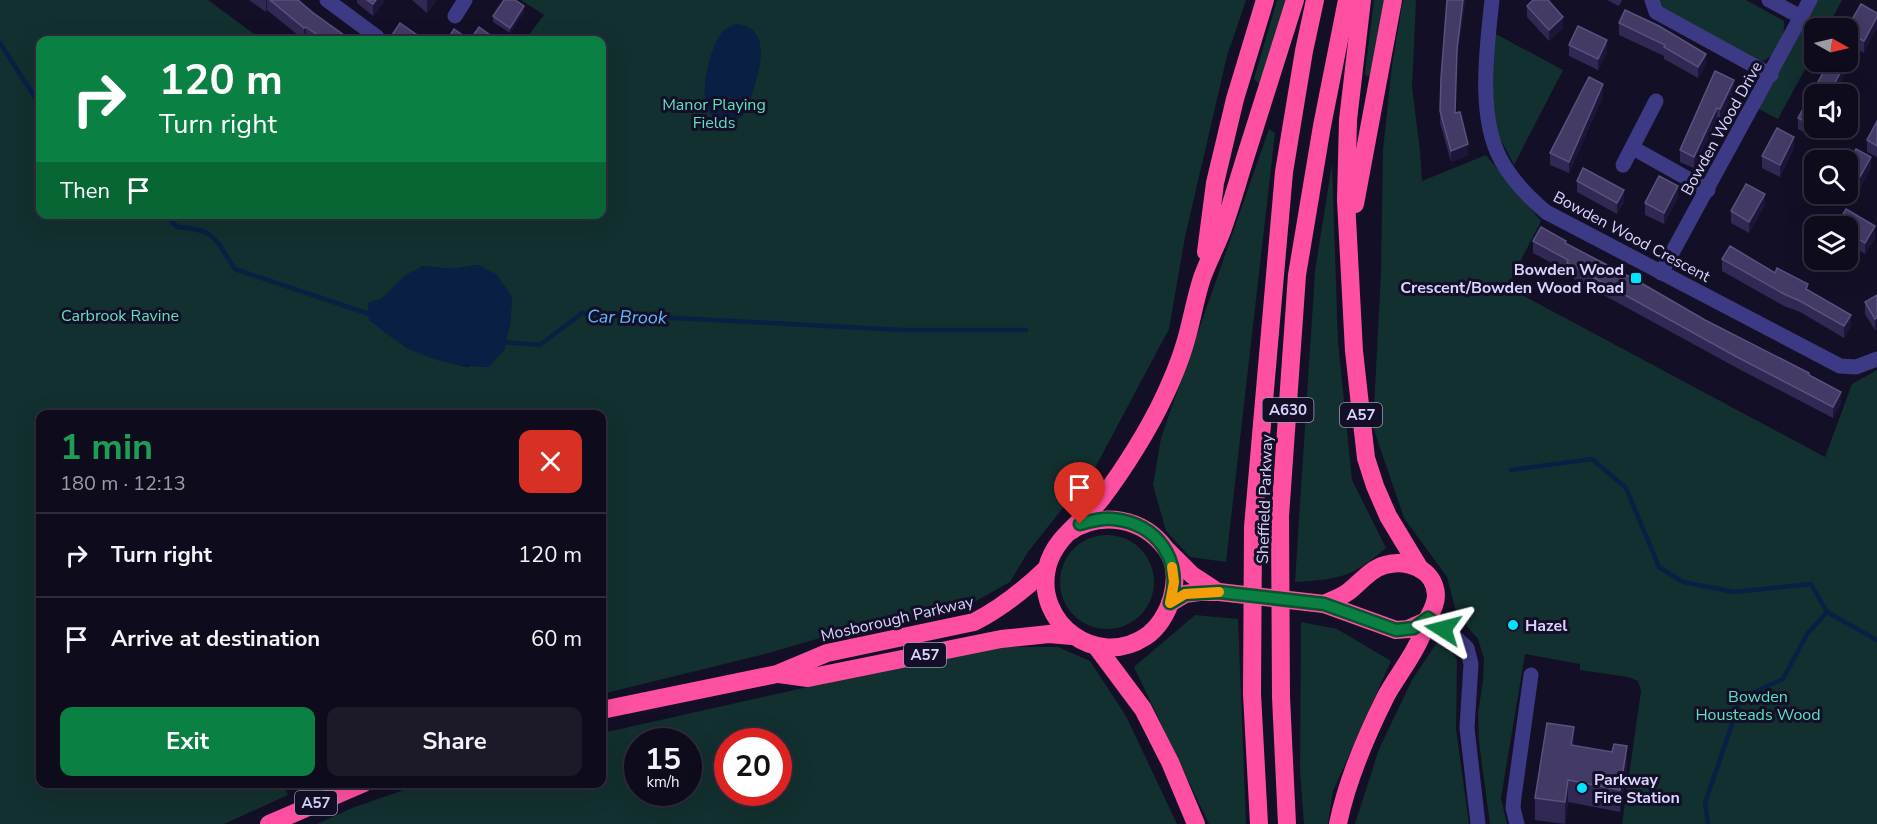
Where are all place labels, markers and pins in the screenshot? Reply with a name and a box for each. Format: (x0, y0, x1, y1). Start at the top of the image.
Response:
place label: Bowden Wood Crescent/Bowden Wood Road (1400, 259, 1624, 299)
marker: Bowden Wood Crescent/Bowden Wood Road (1629, 271, 1643, 285)
pin (1054, 462, 1105, 524)
place label: Hazel (1525, 615, 1567, 637)
marker: Hazel (1506, 618, 1520, 632)
place label: Parkway Fire Station (1594, 769, 1680, 809)
marker: Parkway Fire Station (1575, 781, 1589, 795)

